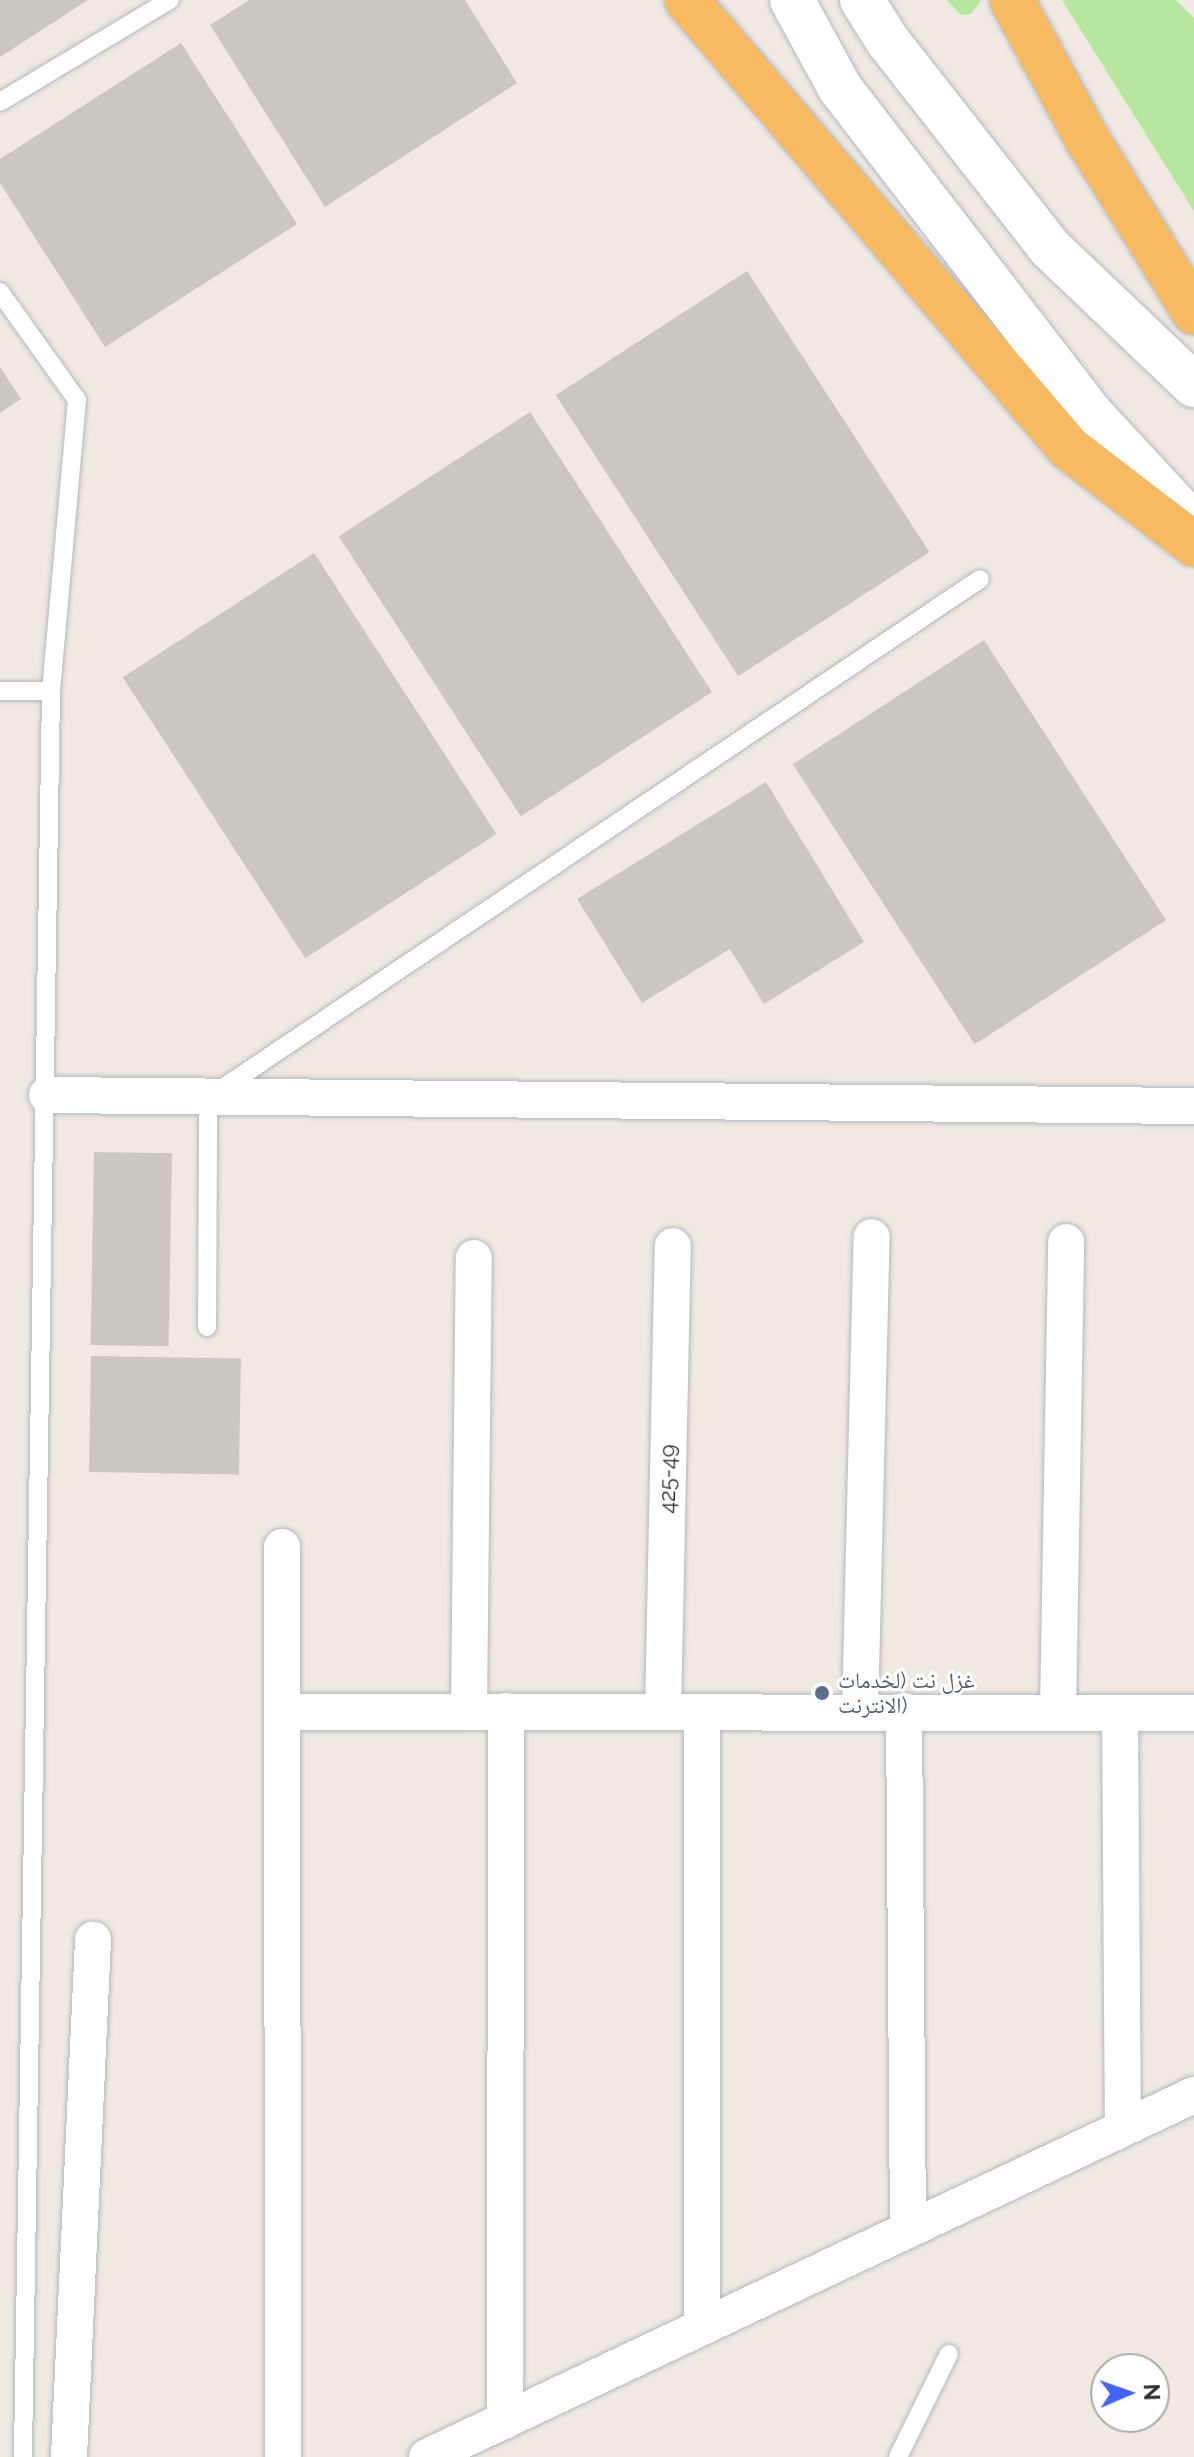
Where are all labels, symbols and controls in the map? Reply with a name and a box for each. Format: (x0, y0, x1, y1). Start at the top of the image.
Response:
street label: 425-49 (654, 1444, 682, 1514)
place label: غزل نت (لخدمات الانترنت) (838, 1667, 975, 1718)
marker: غزل نت (لخدمات الانترنت) (813, 1684, 831, 1702)
north arrow (1090, 2353, 1170, 2433)
text: N (1139, 2383, 1165, 2401)

